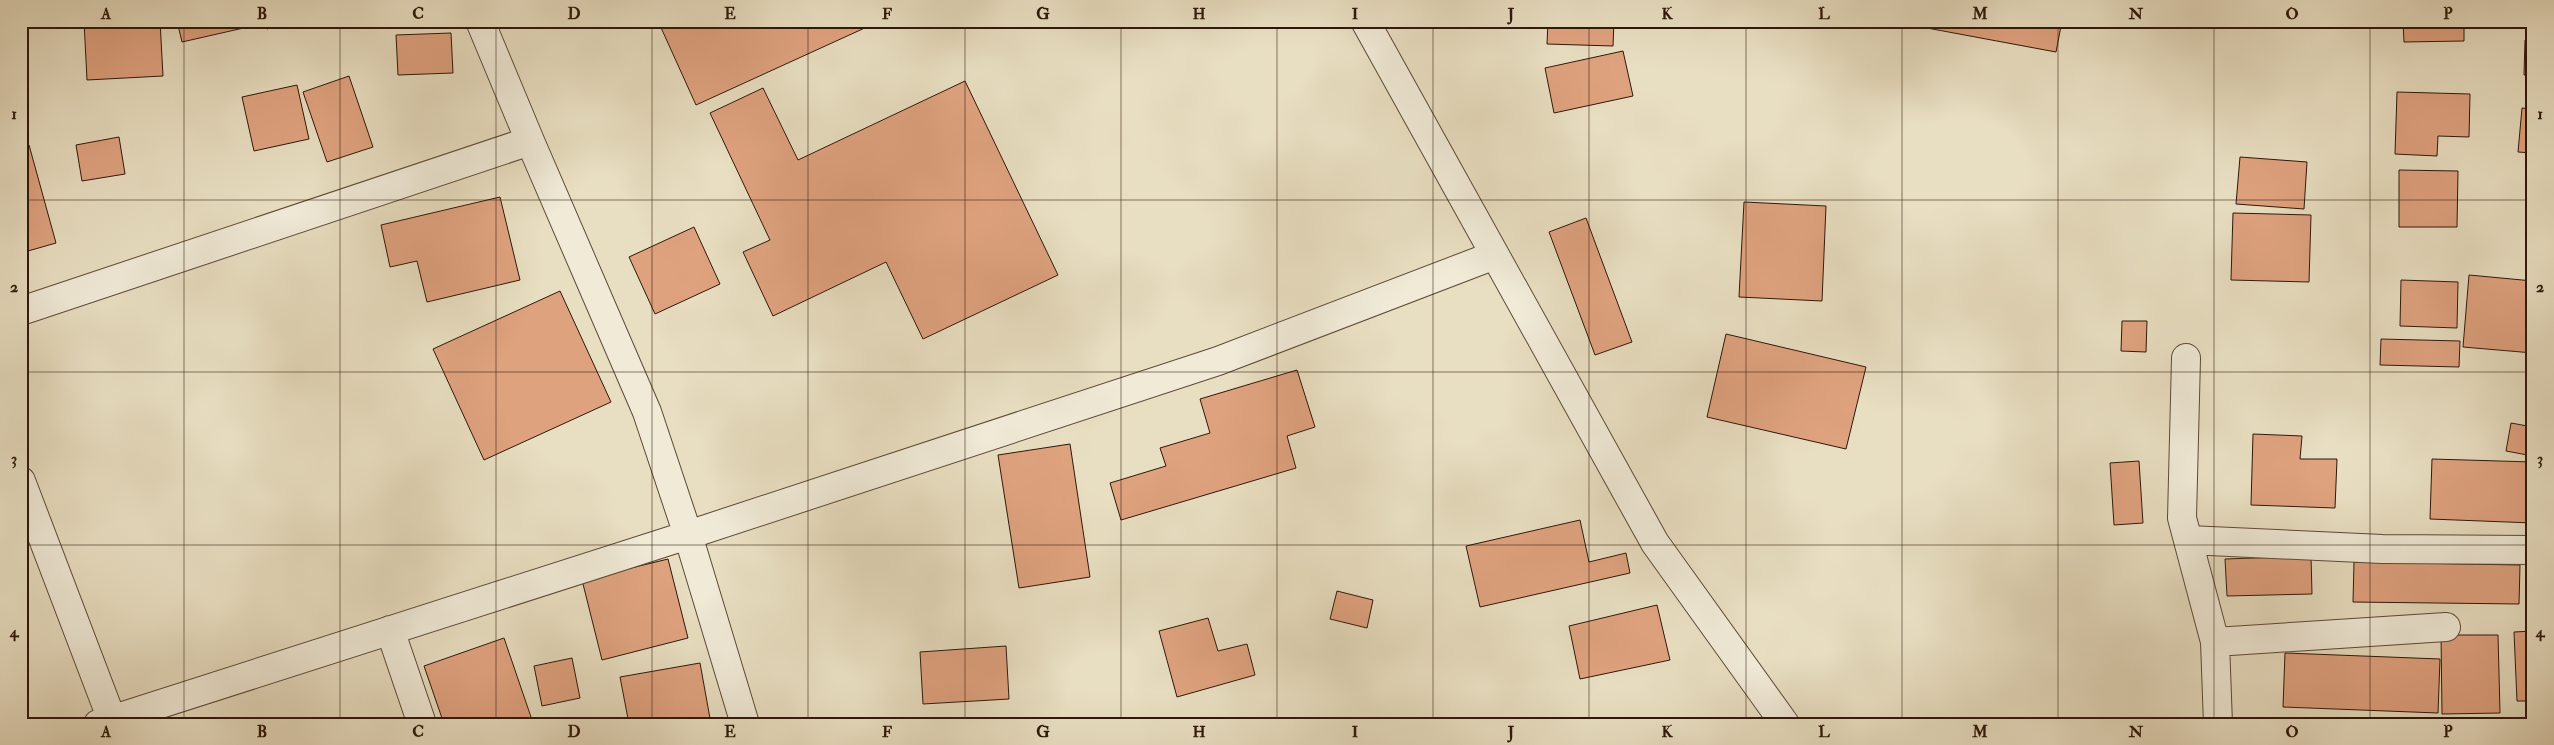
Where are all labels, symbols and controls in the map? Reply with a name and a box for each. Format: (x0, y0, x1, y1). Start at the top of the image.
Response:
text: A (100, 4, 112, 24)
text: B (257, 4, 267, 24)
text: C (412, 4, 424, 24)
text: D (567, 4, 581, 24)
text: E (724, 4, 736, 24)
text: F (882, 4, 892, 24)
text: G (1036, 4, 1050, 24)
text: H (1192, 4, 1206, 24)
text: I (1352, 4, 1359, 24)
text: J (1507, 4, 1515, 25)
text: K (1661, 4, 1673, 24)
text: L (1818, 4, 1830, 24)
text: M (1971, 4, 1988, 24)
text: N (2128, 4, 2144, 24)
text: O (2285, 4, 2299, 24)
text: P (2443, 4, 2453, 24)
text: 1 (11, 104, 17, 124)
text: 1 (2537, 104, 2543, 124)
text: 2 (10, 277, 18, 297)
text: 2 (2536, 277, 2544, 297)
text: 3 (11, 449, 17, 469)
text: 3 (2537, 449, 2543, 469)
text: 4 (9, 622, 20, 642)
text: 4 (2535, 622, 2546, 642)
text: A (100, 722, 112, 742)
text: B (257, 722, 267, 742)
text: C (412, 722, 424, 742)
text: D (567, 722, 581, 742)
text: E (724, 722, 736, 742)
text: F (882, 722, 892, 742)
text: G (1036, 722, 1050, 742)
text: H (1192, 722, 1206, 742)
text: I (1352, 722, 1359, 742)
text: J (1507, 722, 1515, 743)
text: K (1661, 722, 1673, 742)
text: L (1818, 722, 1830, 742)
text: M (1971, 722, 1988, 742)
text: N (2128, 722, 2144, 742)
text: O (2285, 722, 2299, 742)
text: P (2443, 722, 2453, 742)

